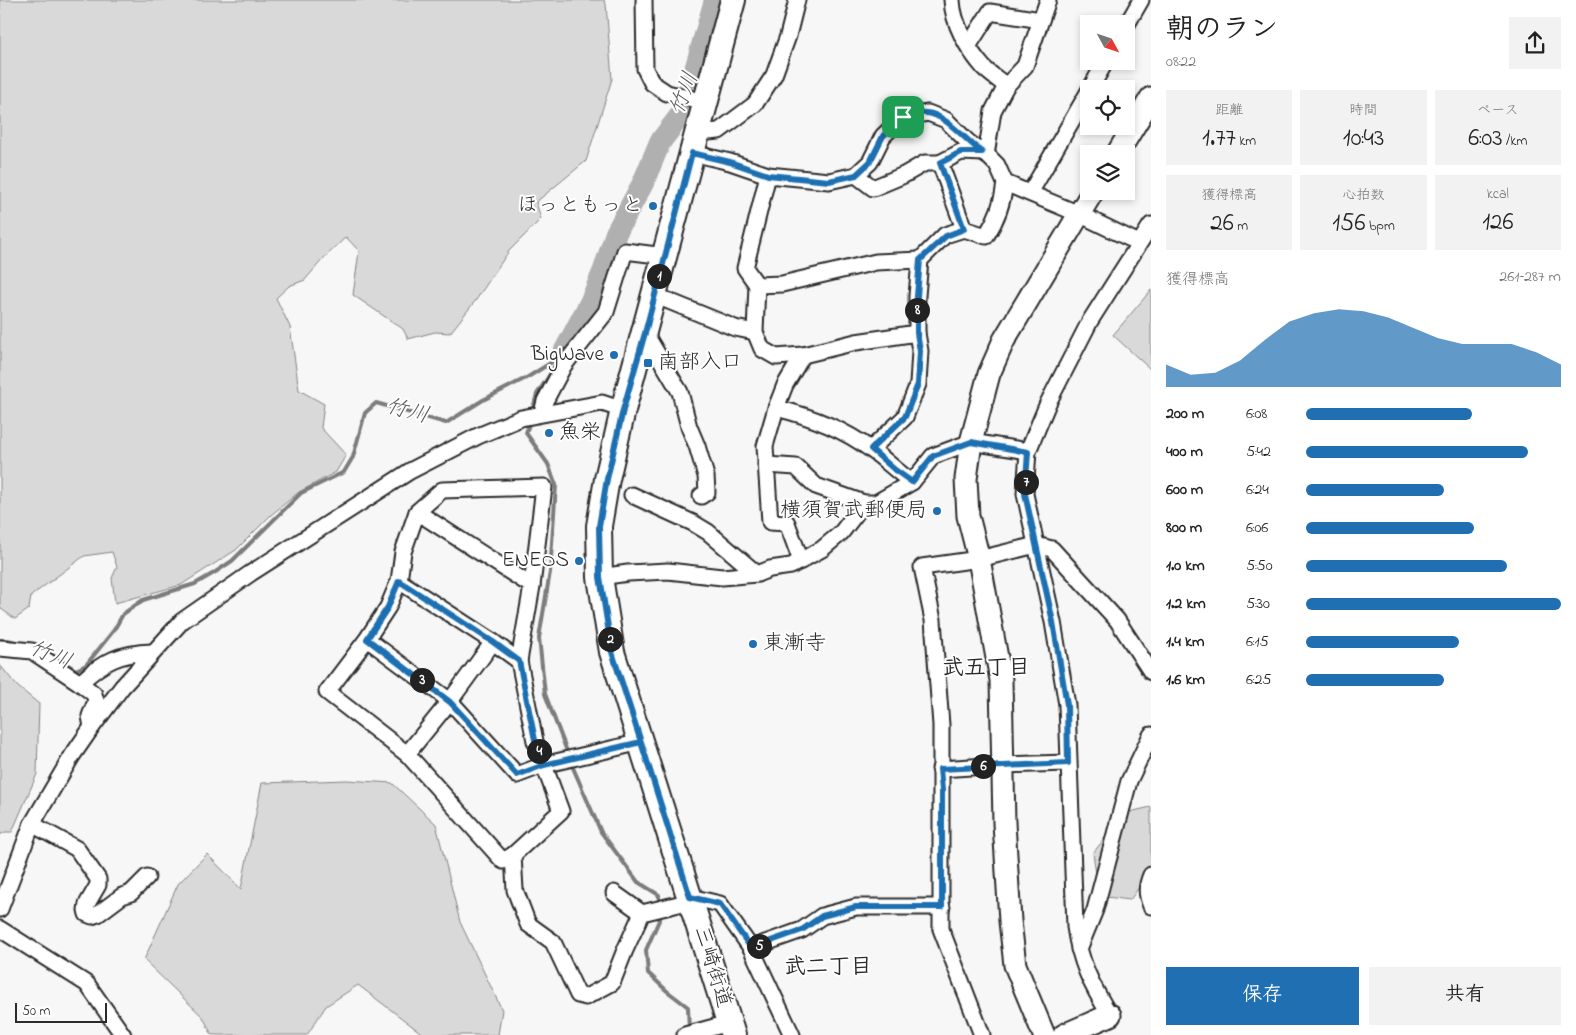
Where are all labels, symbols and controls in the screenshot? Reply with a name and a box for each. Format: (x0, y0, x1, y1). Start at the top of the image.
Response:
text: 朝のラン (1166, 10, 1278, 51)
north arrow (1080, 15, 1135, 70)
map controls (1080, 15, 1135, 200)
button: share (1509, 17, 1561, 69)
text: 08:22 (1166, 50, 1196, 74)
water label: 竹川 (662, 68, 708, 120)
button: locate (1080, 80, 1135, 135)
pin (882, 96, 924, 138)
text: 距離 (1215, 100, 1243, 121)
text: 時間 (1349, 100, 1377, 121)
text: ペース (1477, 100, 1518, 121)
icon: arrive (889, 103, 917, 131)
text: 1.77 (1202, 121, 1236, 157)
text: 10:43 (1343, 121, 1384, 157)
text: 6:03 (1468, 121, 1503, 157)
text: km (1236, 131, 1256, 152)
text: /km (1503, 131, 1527, 152)
button: layers (1080, 145, 1135, 200)
text: kcal (1487, 184, 1509, 205)
text: 獲得標高 (1201, 185, 1257, 206)
text: 心拍数 (1342, 185, 1384, 206)
place label: ほっともっと (517, 191, 643, 221)
marker: ほっともっと (647, 200, 659, 212)
text: 126 (1482, 205, 1514, 241)
text: 26 (1210, 206, 1234, 242)
text: 156 (1332, 206, 1365, 242)
text: m (1234, 216, 1248, 237)
text: bpm (1365, 216, 1395, 237)
pin: 1 (646, 264, 672, 288)
text: 261–287 m (1499, 265, 1561, 289)
text: 1 (657, 266, 662, 287)
text: 獲得標高 (1166, 268, 1230, 292)
pin: 8 (904, 298, 930, 322)
text: 8 (915, 300, 920, 321)
place label: BigWave (530, 340, 605, 372)
place label: 南部入口 (658, 348, 742, 378)
marker: BigWave (608, 349, 620, 361)
marker: 南部入口 (642, 357, 654, 369)
water label: 竹川 (382, 391, 432, 433)
text: 200 m (1166, 402, 1204, 426)
text: 6:08 (1246, 402, 1267, 426)
place label: 魚栄 (559, 418, 601, 448)
marker: 魚栄 (543, 427, 555, 439)
text: 400 m (1166, 440, 1203, 464)
text: 5:42 (1246, 440, 1271, 464)
pin: 7 (1014, 470, 1038, 494)
text: 7 (1024, 472, 1029, 493)
text: 600 m (1166, 478, 1203, 502)
text: 6:24 (1246, 478, 1269, 502)
place label: 横須賀武郵便局 (780, 496, 927, 526)
marker: 横須賀武郵便局 (931, 505, 943, 517)
text: 800 m (1166, 516, 1202, 540)
text: 6:06 (1246, 516, 1268, 540)
place label: ENEOS (502, 546, 569, 576)
text: 1.0 km (1166, 554, 1205, 578)
text: 5:50 (1246, 554, 1273, 578)
marker: ENEOS (573, 555, 585, 567)
text: 1.2 km (1166, 592, 1206, 616)
text: 5:30 (1246, 592, 1270, 616)
pin: 2 (598, 626, 622, 652)
text: 2 (607, 629, 614, 650)
place label: 東漸寺 (763, 629, 826, 659)
text: 1.4 km (1166, 630, 1204, 654)
text: 6:15 (1246, 630, 1269, 654)
water label: 竹川 (24, 633, 76, 679)
marker: 東漸寺 (747, 638, 759, 650)
district label: 武五丁目 (942, 653, 1030, 685)
pin: 3 (410, 668, 434, 692)
text: 1.6 km (1166, 668, 1205, 692)
text: 6:25 (1246, 668, 1272, 692)
text: 3 (420, 670, 425, 691)
pin: 4 (526, 738, 552, 764)
text: 4 (537, 741, 542, 762)
pin: 6 (970, 754, 996, 778)
text: 6 (980, 756, 987, 777)
street label: 三崎街道 (685, 922, 739, 1012)
pin: 5 (746, 934, 772, 958)
text: 5 (755, 936, 764, 957)
district label: 武二丁目 (784, 952, 872, 984)
button: 保存 (1166, 967, 1359, 1025)
button: 共有 (1369, 967, 1561, 1025)
scale bar (15, 1000, 108, 1023)
text: 50 m (22, 1001, 50, 1022)

